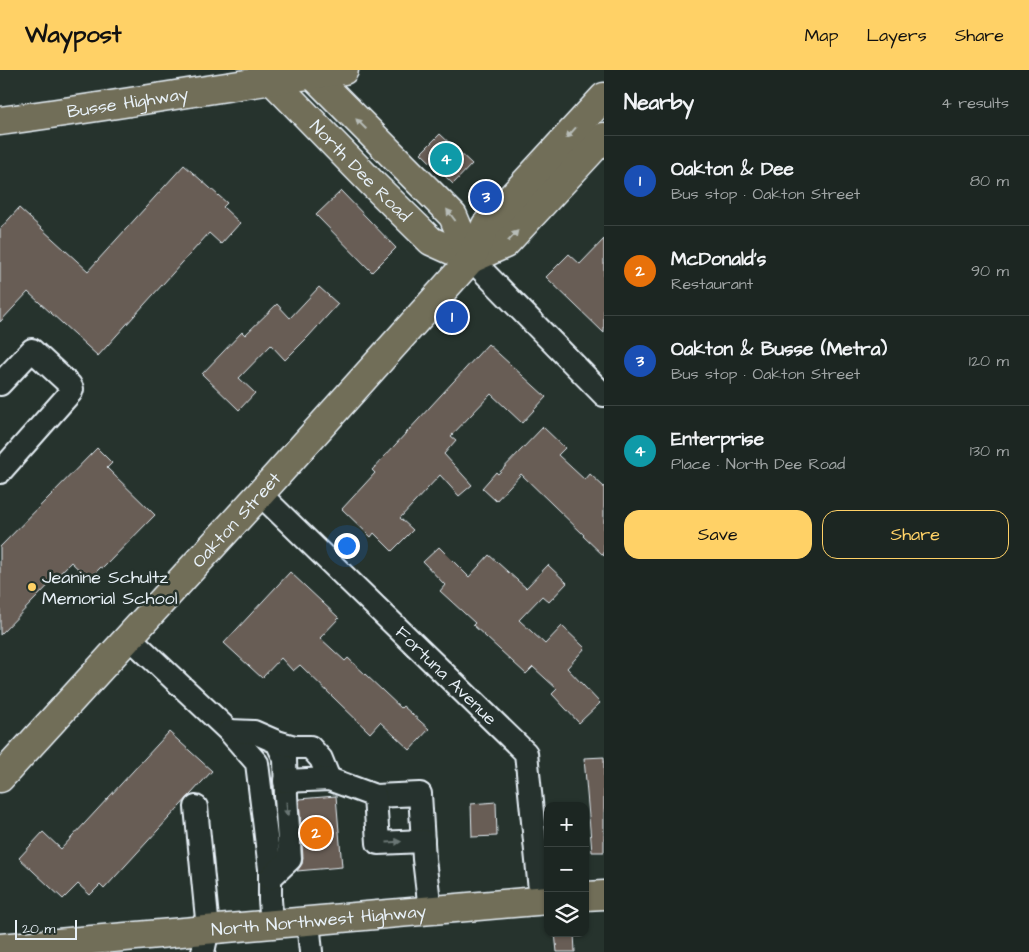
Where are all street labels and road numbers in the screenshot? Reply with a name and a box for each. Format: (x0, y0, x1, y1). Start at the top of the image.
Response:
street label: Busse Highway (65, 81, 190, 124)
street label: North Dee Road (304, 114, 417, 227)
street label: Oakton Street (186, 466, 287, 573)
street label: Fortuna Avenue (390, 620, 503, 731)
street label: North Northwest Highway (210, 898, 427, 942)

